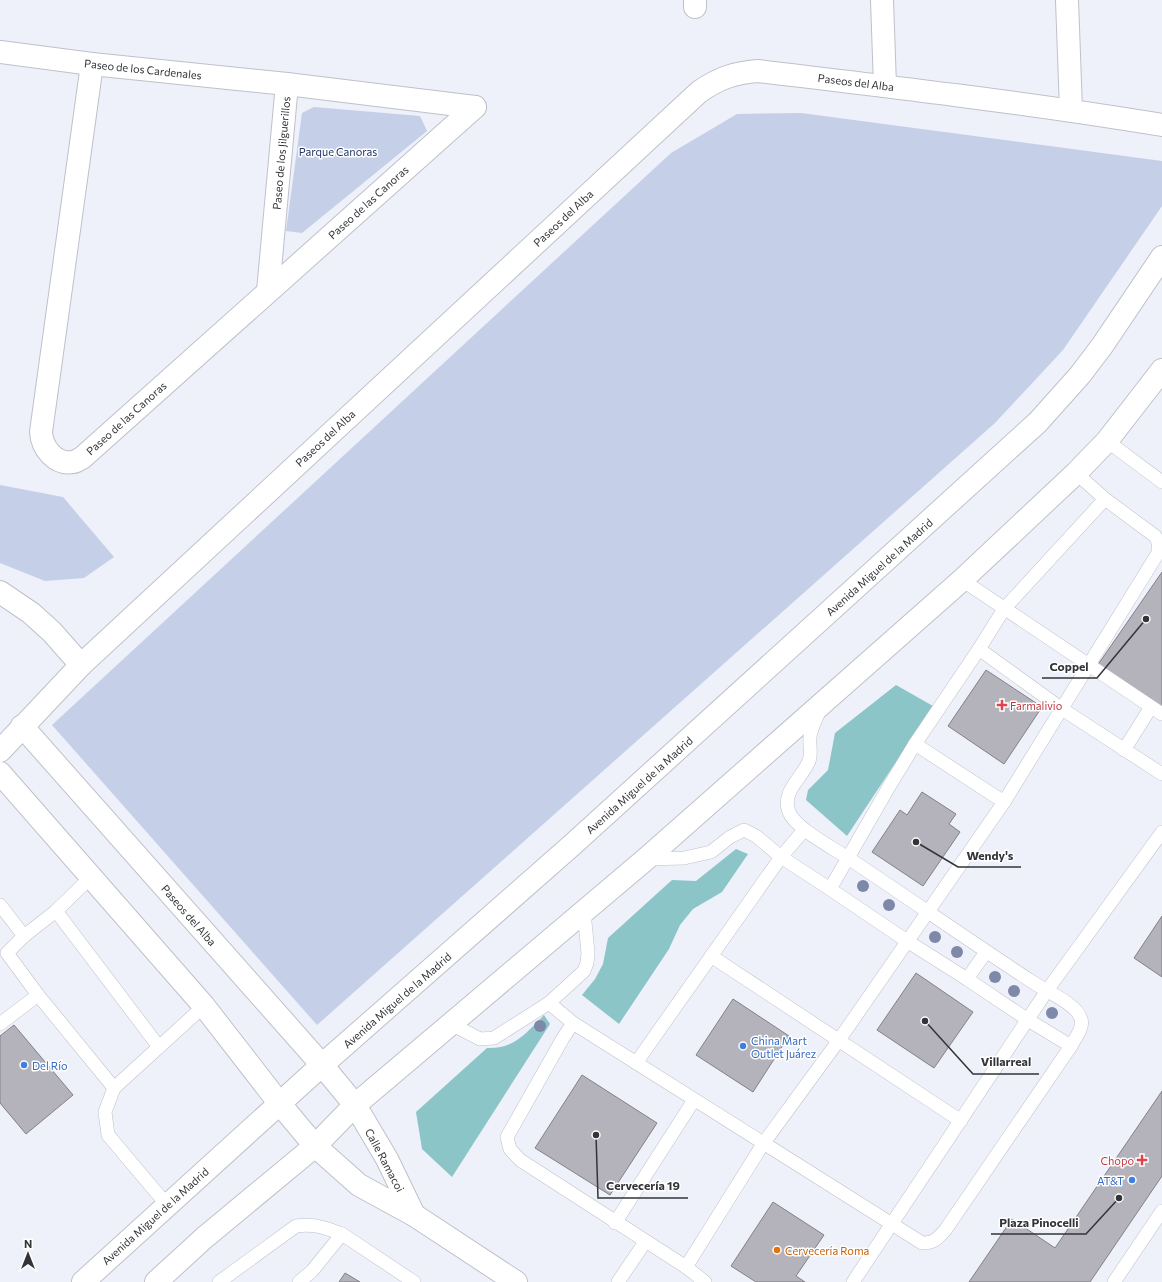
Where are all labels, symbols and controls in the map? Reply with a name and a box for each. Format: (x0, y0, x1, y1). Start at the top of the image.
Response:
street label: Paseo de los Cardenales (84, 56, 202, 82)
street label: Paseos del Alba (817, 71, 895, 93)
street label: Paseo de los Jilguerillos (270, 96, 293, 210)
park label: Parque Canoras (299, 145, 377, 158)
street label: Paseo de las Canoras (325, 163, 411, 241)
street label: Paseos del Alba (531, 187, 595, 249)
street label: Paseo de las Canoras (83, 379, 169, 457)
street label: Paseos del Alba (293, 407, 357, 469)
street label: Avenida Miguel de la Madrid (823, 516, 935, 618)
callout: Coppel (1042, 654, 1097, 678)
text: Coppel (1049, 659, 1089, 673)
place label: Farmalivio (1010, 699, 1063, 712)
marker: Farmalivio (997, 700, 1007, 710)
street label: Avenida Miguel de la Madrid (583, 734, 695, 836)
callout: Wendy's (958, 843, 1021, 867)
text: Wendy's (967, 848, 1014, 862)
street label: Paseos del Alba (159, 882, 219, 948)
street label: Avenida Miguel de la Madrid (340, 950, 454, 1050)
place label: China Mart Outlet Juárez (751, 1034, 817, 1061)
marker: China Mart Outlet Juárez (738, 1041, 748, 1051)
callout: Villarreal (973, 1050, 1039, 1074)
text: Villarreal (981, 1054, 1031, 1068)
place label: Del Río (32, 1059, 68, 1072)
marker: Del Río (19, 1060, 29, 1070)
street label: Calle Ramacoi (363, 1126, 407, 1194)
place label: Chopo (1101, 1154, 1134, 1167)
marker: Chopo (1137, 1155, 1147, 1165)
street label: Avenida Miguel de la Madrid (99, 1165, 211, 1267)
callout: Cervecería 19 (598, 1174, 688, 1198)
place label: AT&T (1097, 1174, 1124, 1187)
marker: AT&T (1127, 1175, 1137, 1185)
text: Cervecería 19 (606, 1178, 680, 1192)
callout: Plaza Pinocelli (991, 1210, 1086, 1234)
text: Plaza Pinocelli (999, 1215, 1079, 1229)
north arrow (8, 1234, 48, 1274)
text: N (24, 1237, 32, 1250)
place label: Cervecería Roma (785, 1244, 869, 1257)
marker: Cervecería Roma (772, 1245, 782, 1255)

